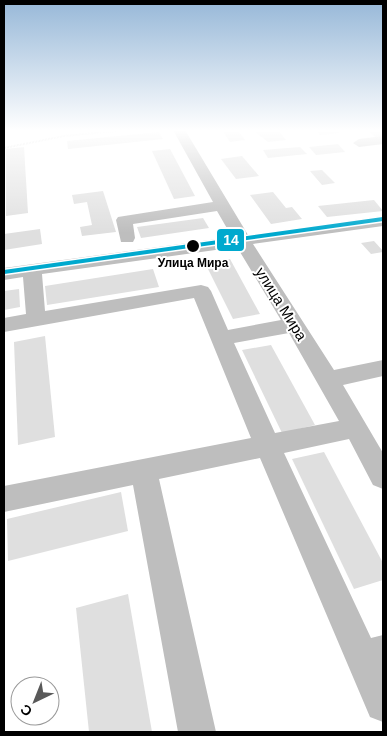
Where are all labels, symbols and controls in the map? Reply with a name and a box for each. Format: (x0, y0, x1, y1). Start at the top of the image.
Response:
line badge: 14 (216, 228, 245, 252)
text: 14 (223, 232, 239, 248)
marker: Улица Мира (185, 238, 201, 254)
place label: Улица Мира (158, 256, 229, 270)
street label: улица Мира (252, 264, 311, 344)
north arrow (10, 676, 60, 726)
text: С (17, 701, 35, 720)

